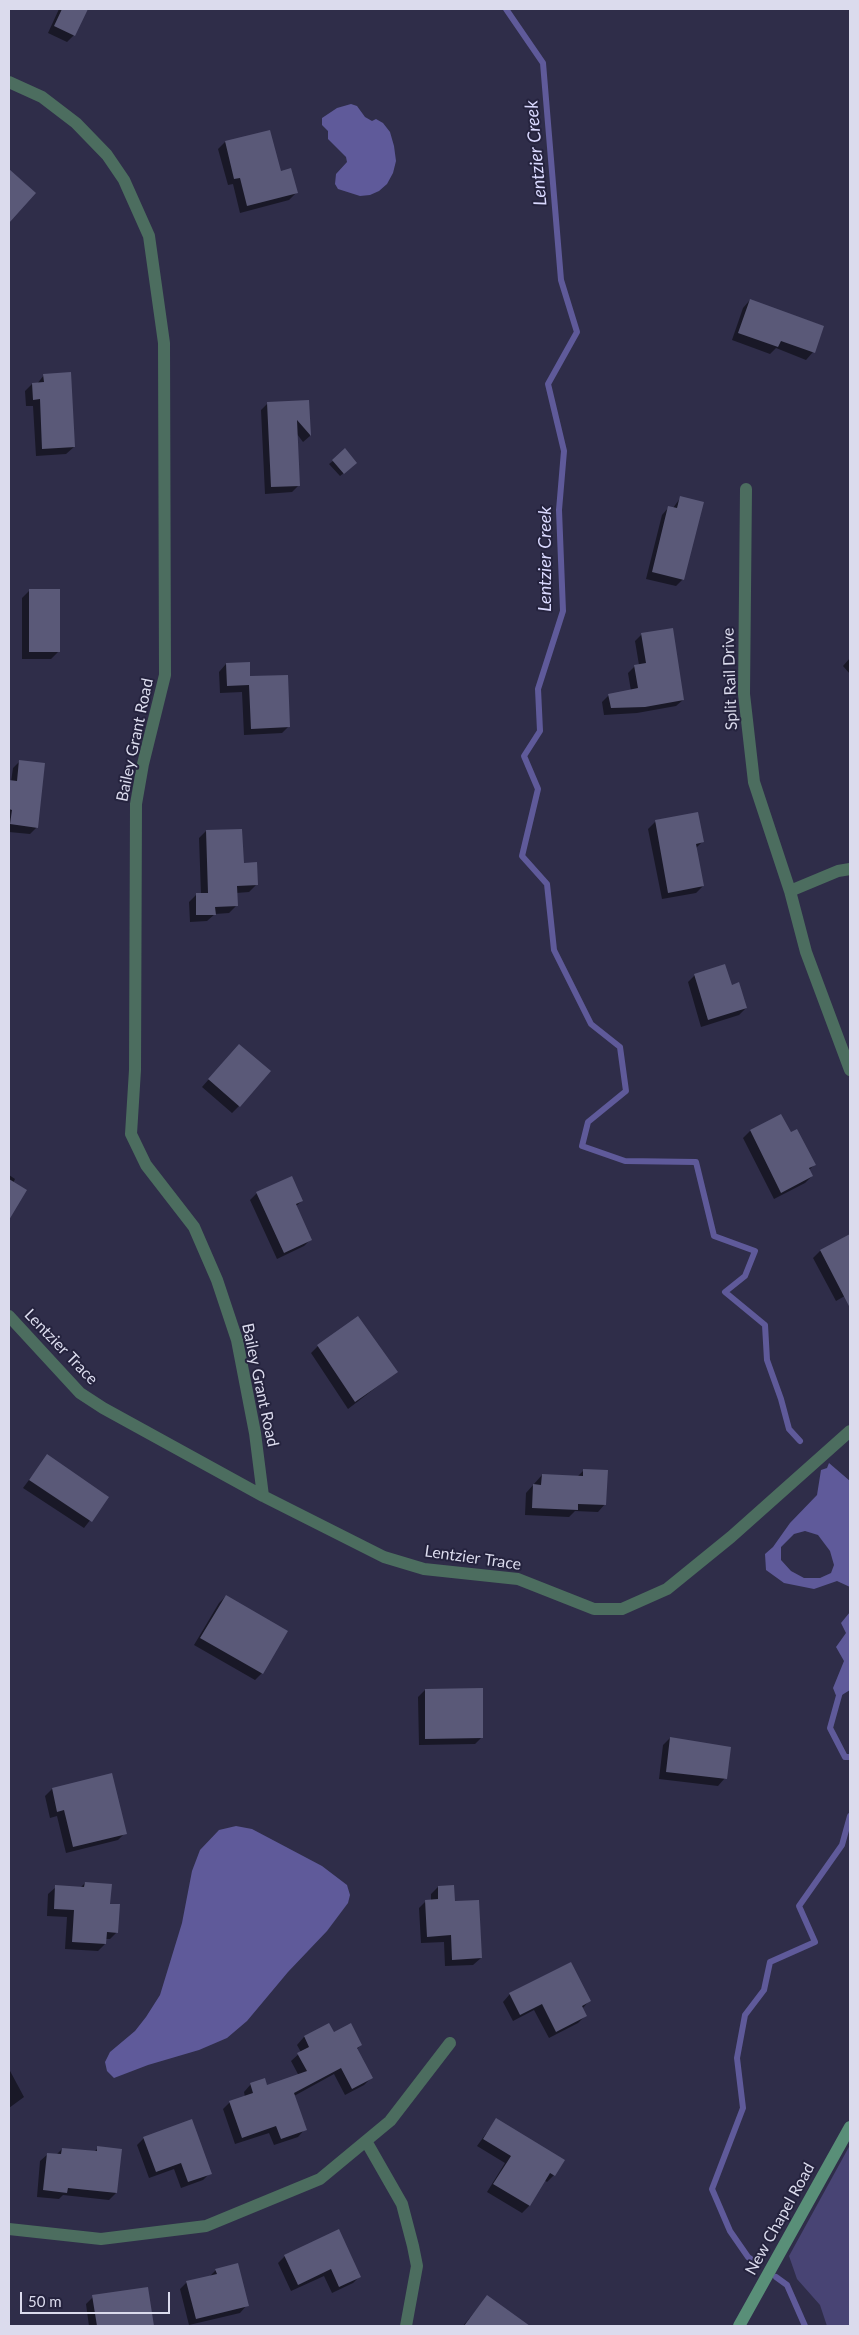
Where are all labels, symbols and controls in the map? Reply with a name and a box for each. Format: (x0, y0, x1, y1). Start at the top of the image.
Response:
water label: Lentzier Creek (521, 99, 551, 207)
water label: Lentzier Creek (534, 506, 556, 612)
street label: Split Rail Drive (719, 627, 741, 731)
street label: Bailey Grant Road (113, 677, 157, 803)
street label: Lentzier Trace (20, 1305, 102, 1389)
street label: Bailey Grant Road (238, 1322, 282, 1448)
street label: Lentzier Trace (423, 1542, 523, 1574)
street label: New Chapel Road (741, 2160, 819, 2278)
scale bar (22, 2282, 172, 2314)
text: 50 m (28, 2292, 62, 2310)

